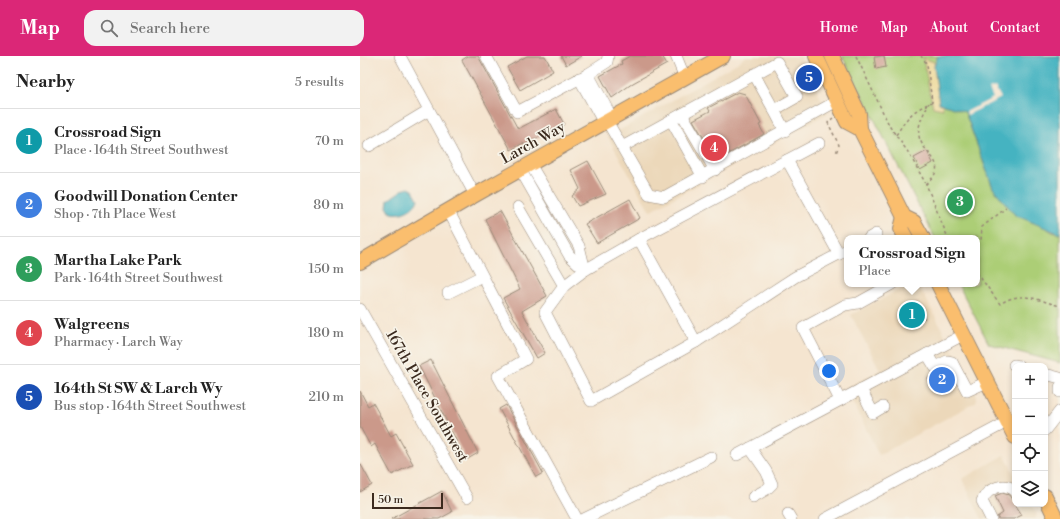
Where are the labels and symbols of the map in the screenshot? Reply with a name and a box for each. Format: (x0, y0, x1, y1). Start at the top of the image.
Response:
pin: 5 (796, 63, 822, 93)
street label: Larch Way (497, 117, 569, 168)
pin: 4 (701, 133, 727, 163)
pin: 3 (947, 187, 973, 217)
pin: 1 (899, 300, 925, 330)
street label: 167th Place Southwest (381, 326, 473, 466)
your location (819, 361, 839, 381)
pin: 2 (929, 365, 955, 395)
scale bar (372, 491, 443, 510)

